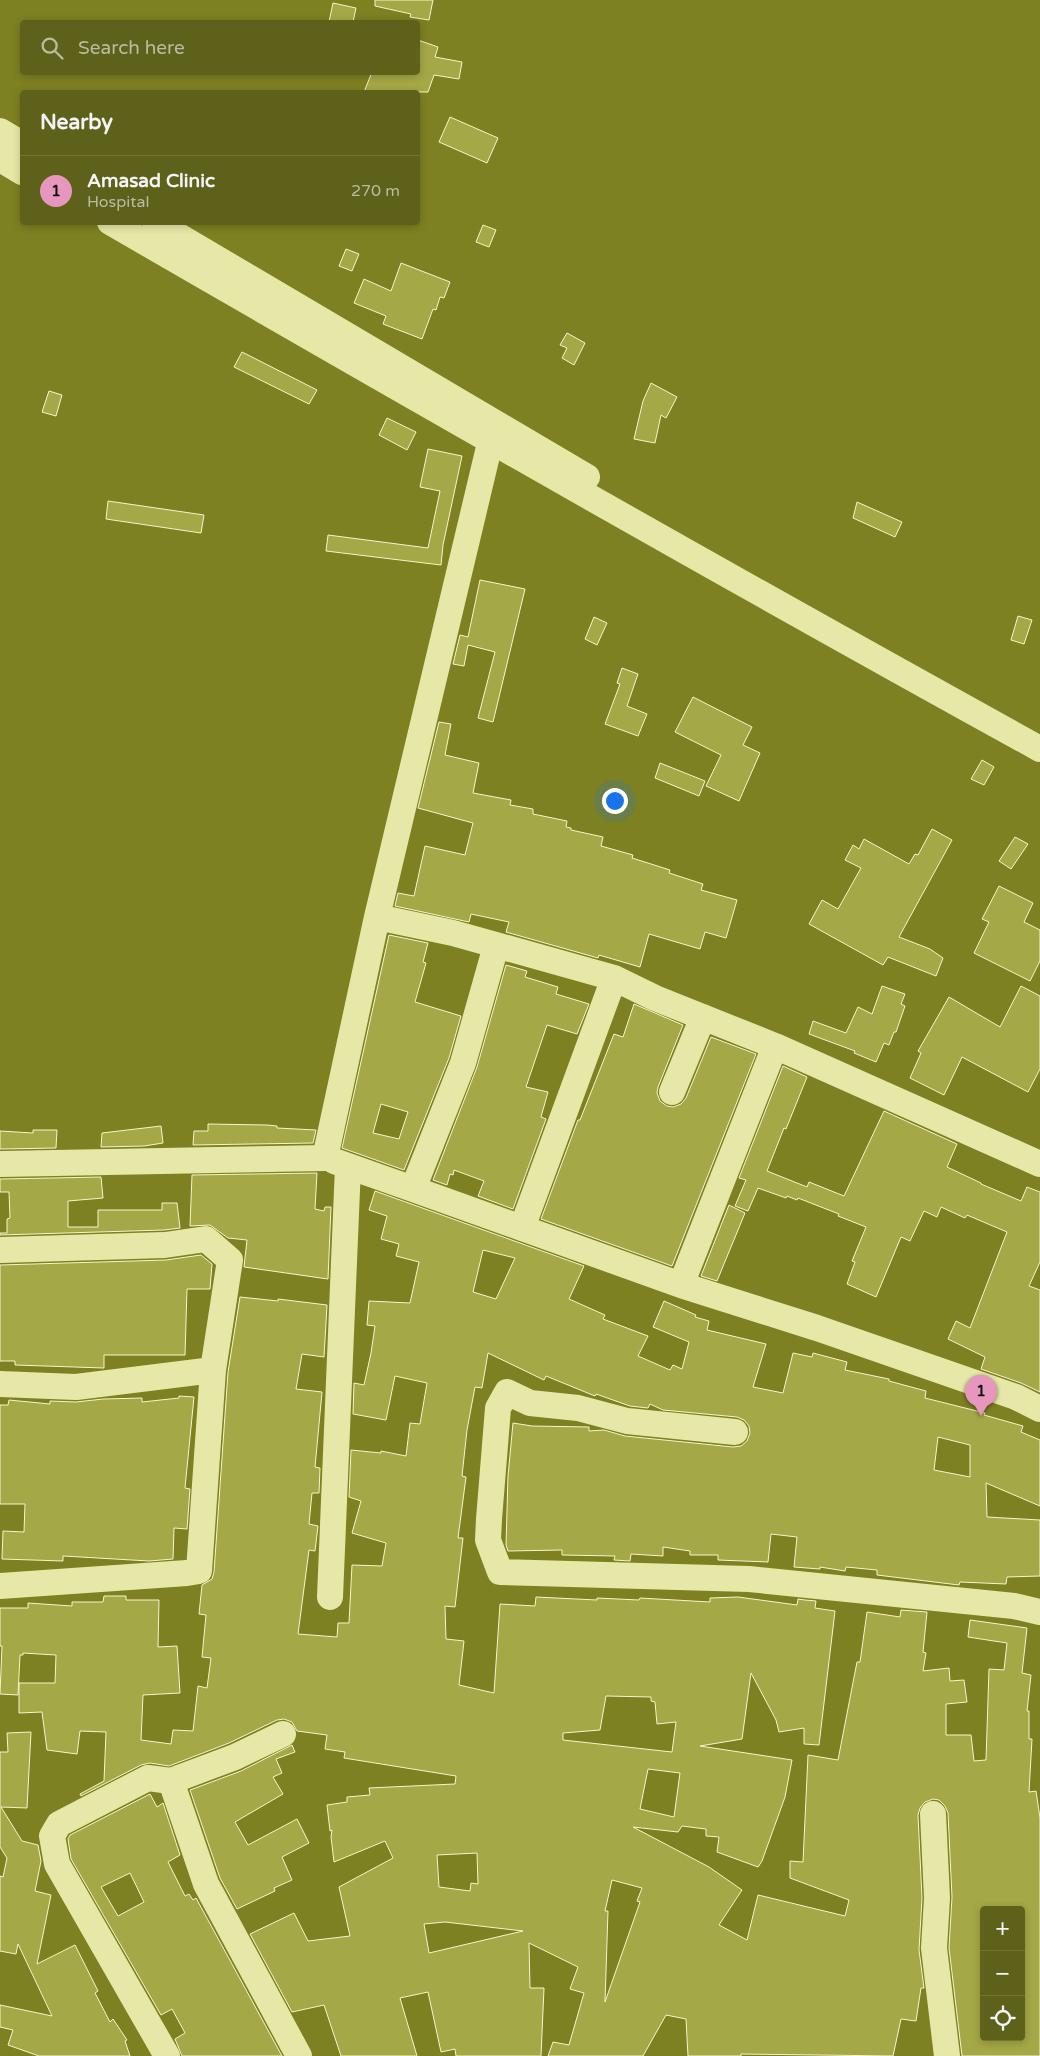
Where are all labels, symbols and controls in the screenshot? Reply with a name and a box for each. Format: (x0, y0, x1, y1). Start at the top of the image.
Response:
search box (20, 20, 420, 75)
icon: search (38, 34, 66, 62)
text: Search here (78, 37, 185, 59)
text: Nearby (40, 110, 113, 135)
text: Amasad Clinic (87, 170, 215, 192)
text: 1 (51, 181, 61, 201)
text: 270 m (351, 181, 400, 201)
text: Hospital (87, 192, 149, 212)
your location (602, 788, 628, 814)
pin: 1 (965, 1375, 997, 1416)
map controls (980, 1906, 1025, 2041)
button: + (980, 1906, 1025, 1951)
button: − (980, 1951, 1025, 1996)
button: locate (980, 1996, 1025, 2041)

